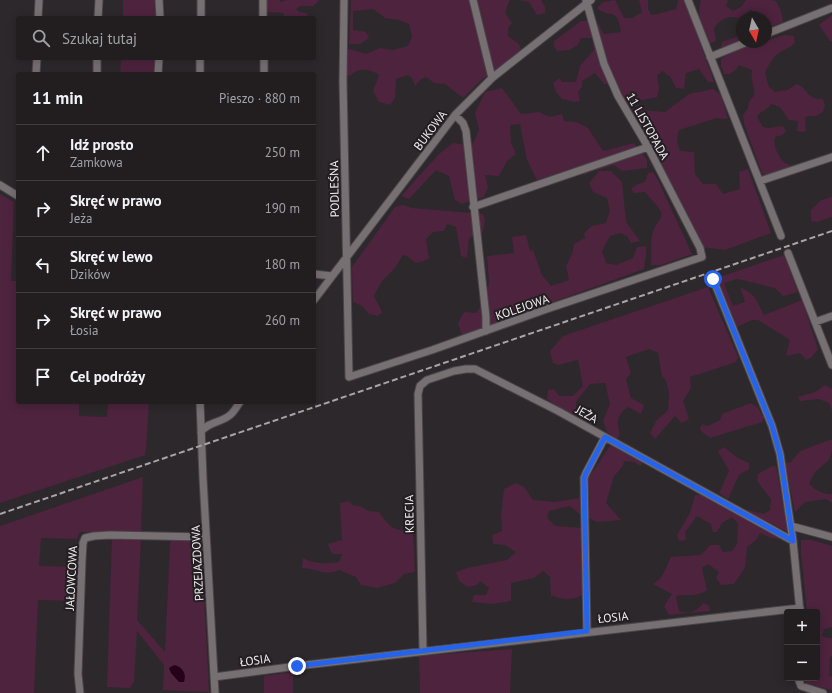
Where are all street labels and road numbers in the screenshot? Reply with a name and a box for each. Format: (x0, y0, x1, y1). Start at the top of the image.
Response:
street label: 11 LISTOPADA (623, 90, 673, 162)
street label: BUKOWA (410, 107, 450, 153)
street label: PODLEŚNA (326, 161, 342, 217)
street label: KOLEJOWA (493, 291, 551, 323)
street label: JEŻA (572, 401, 601, 426)
street label: KRECIA (401, 495, 417, 533)
street label: PRZEJAZDOWA (188, 525, 206, 601)
street label: JAŁOWCOWA (62, 545, 80, 612)
street label: ŁOSIA (597, 608, 629, 626)
street label: ŁOSIA (239, 650, 271, 670)

